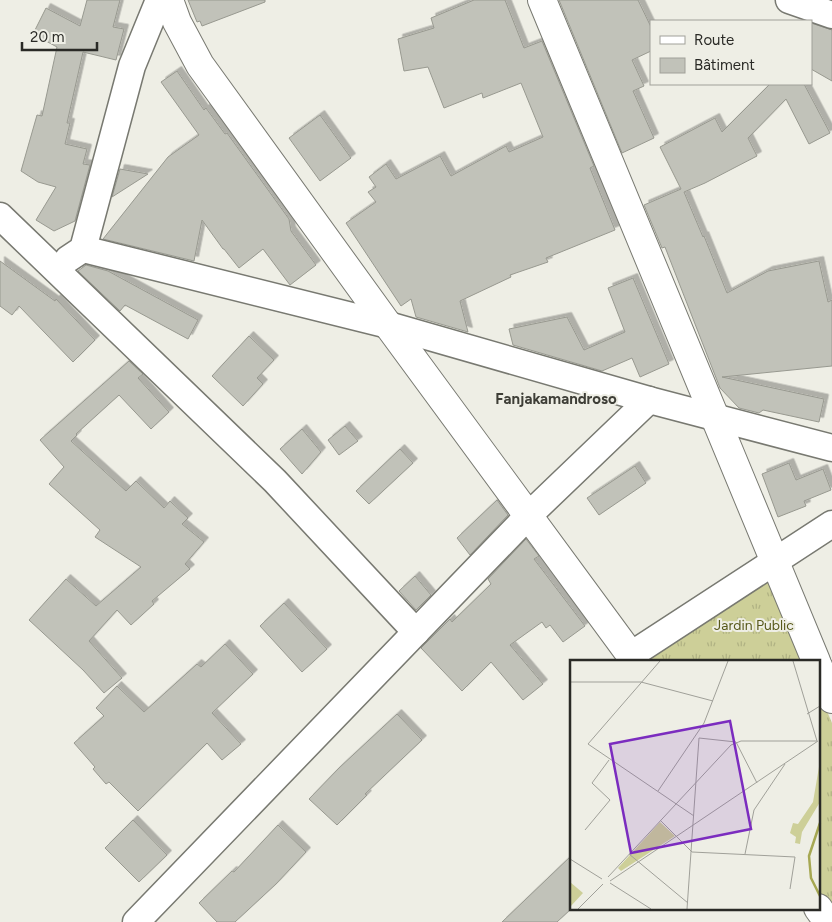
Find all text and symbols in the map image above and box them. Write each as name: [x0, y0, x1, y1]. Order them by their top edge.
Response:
scale bar: [22, 20, 98, 52]
legend: [650, 20, 812, 85]
text: 20 m: [30, 28, 64, 46]
text: Route: [694, 31, 734, 49]
text: Bâtiment: [694, 56, 755, 74]
district label: Fanjakamandroso: [495, 390, 617, 408]
park label: Jardin Public: [714, 617, 794, 634]
inset map: [570, 660, 820, 910]

